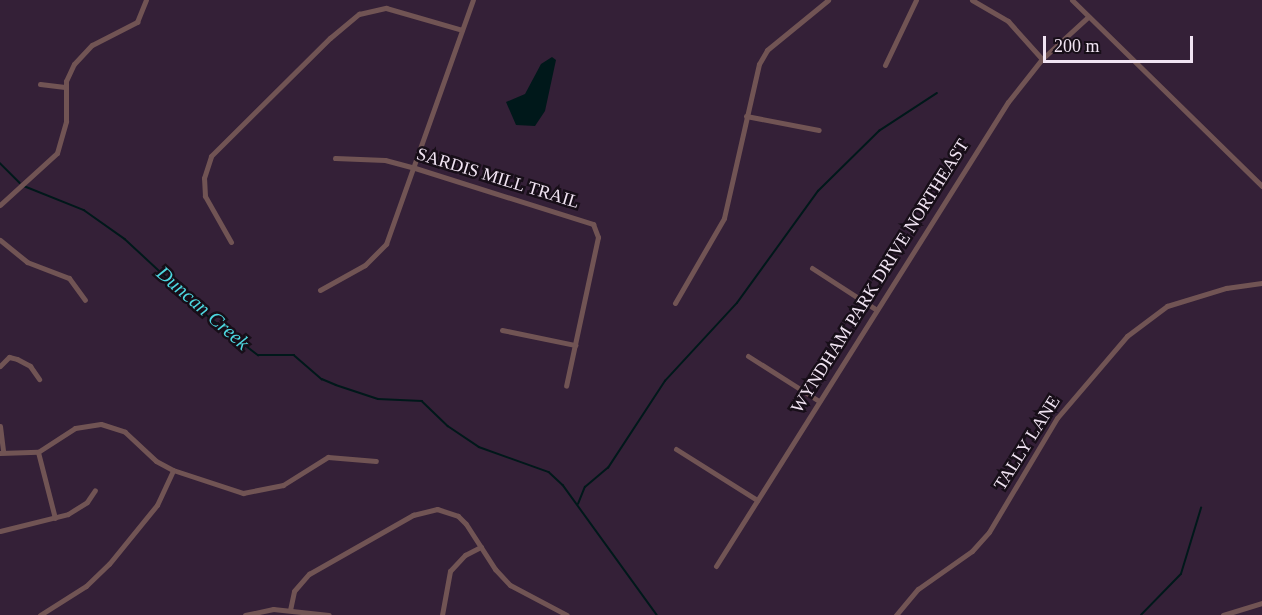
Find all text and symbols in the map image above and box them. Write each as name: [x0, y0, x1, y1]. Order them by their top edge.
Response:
scale bar: [1046, 24, 1196, 62]
text: 200 m: [1054, 36, 1100, 56]
street label: WYNDHAM PARK DRIVE NORTHEAST: [786, 135, 974, 417]
street label: SARDIS MILL TRAIL: [414, 143, 582, 213]
water label: Duncan Creek: [152, 261, 254, 355]
street label: TALLY LANE: [989, 391, 1065, 495]

